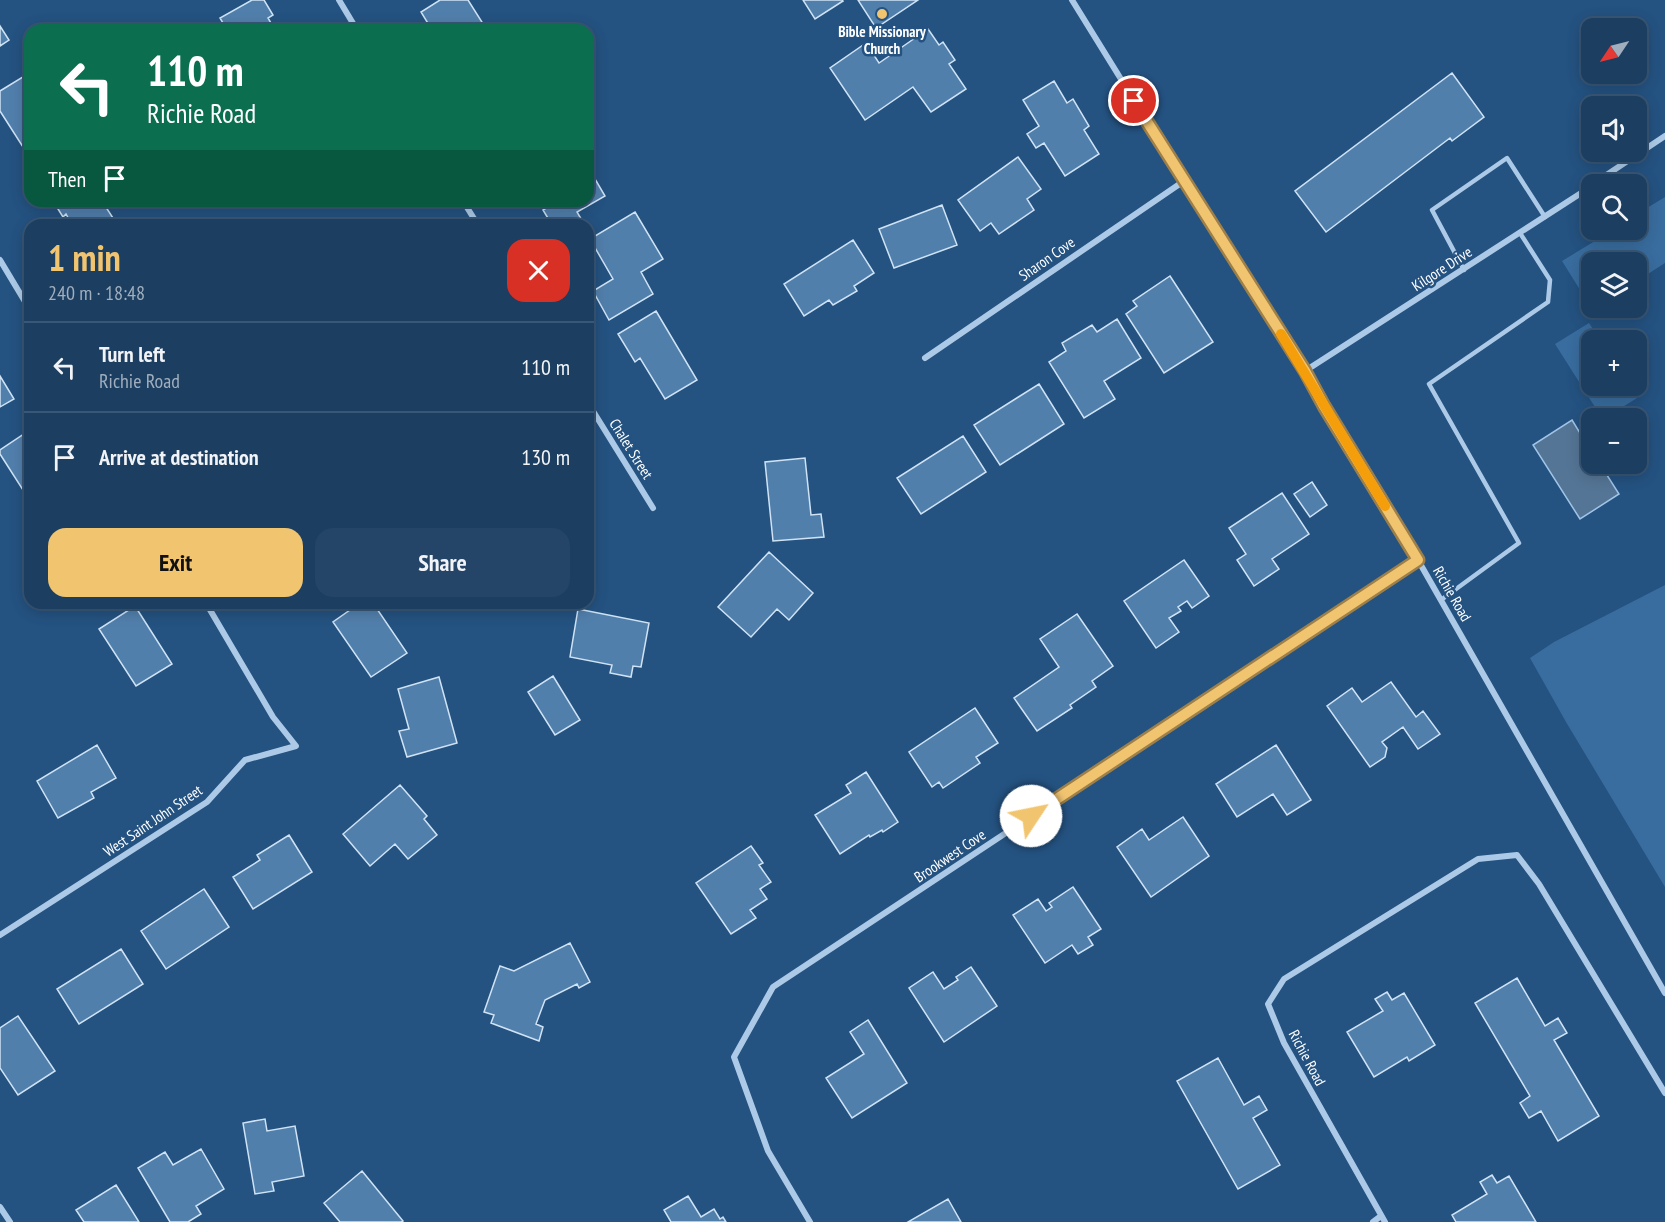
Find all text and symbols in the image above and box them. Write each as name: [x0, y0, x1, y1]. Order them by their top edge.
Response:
marker: Bible Missionary Church: [875, 7, 889, 21]
north arrow: [1581, 18, 1647, 84]
map controls: [1581, 18, 1647, 474]
place label: Bible Missionary Church: [838, 22, 927, 58]
text: 110 m: [147, 43, 244, 98]
icon: left: [48, 48, 126, 126]
pin: [1108, 75, 1159, 126]
icon: arrive: [1117, 84, 1150, 117]
text: Richie Road: [147, 96, 256, 130]
button: sound: [1581, 96, 1647, 162]
icon: arrive: [98, 162, 131, 195]
text: Then: [48, 165, 86, 193]
button: search: [1581, 174, 1647, 240]
street label: Sharon Cove: [1015, 232, 1078, 285]
text: 1 min: [48, 234, 121, 281]
button: close: [507, 239, 570, 302]
street label: Kilgore Drive: [1408, 242, 1475, 295]
button: layers: [1581, 252, 1647, 318]
text: 240 m · 18:48: [48, 280, 145, 306]
button: +: [1581, 330, 1647, 396]
text: Turn left: [99, 340, 165, 368]
icon: left: [48, 351, 81, 384]
text: 110 m: [521, 353, 570, 381]
text: Richie Road: [99, 368, 180, 394]
button: −: [1581, 408, 1647, 474]
street label: Chalet Street: [605, 415, 657, 482]
icon: arrive: [48, 441, 81, 474]
text: Arrive at destination: [99, 443, 259, 471]
text: 130 m: [521, 443, 570, 471]
button: Exit: [48, 528, 303, 597]
button: Share: [315, 528, 570, 597]
street label: Richie Road: [1429, 563, 1476, 625]
street label: West Saint John Street: [100, 781, 206, 861]
position arrow: [999, 784, 1063, 848]
street label: Brookwest Cove: [910, 825, 989, 886]
street label: Richie Road: [1285, 1027, 1330, 1089]

